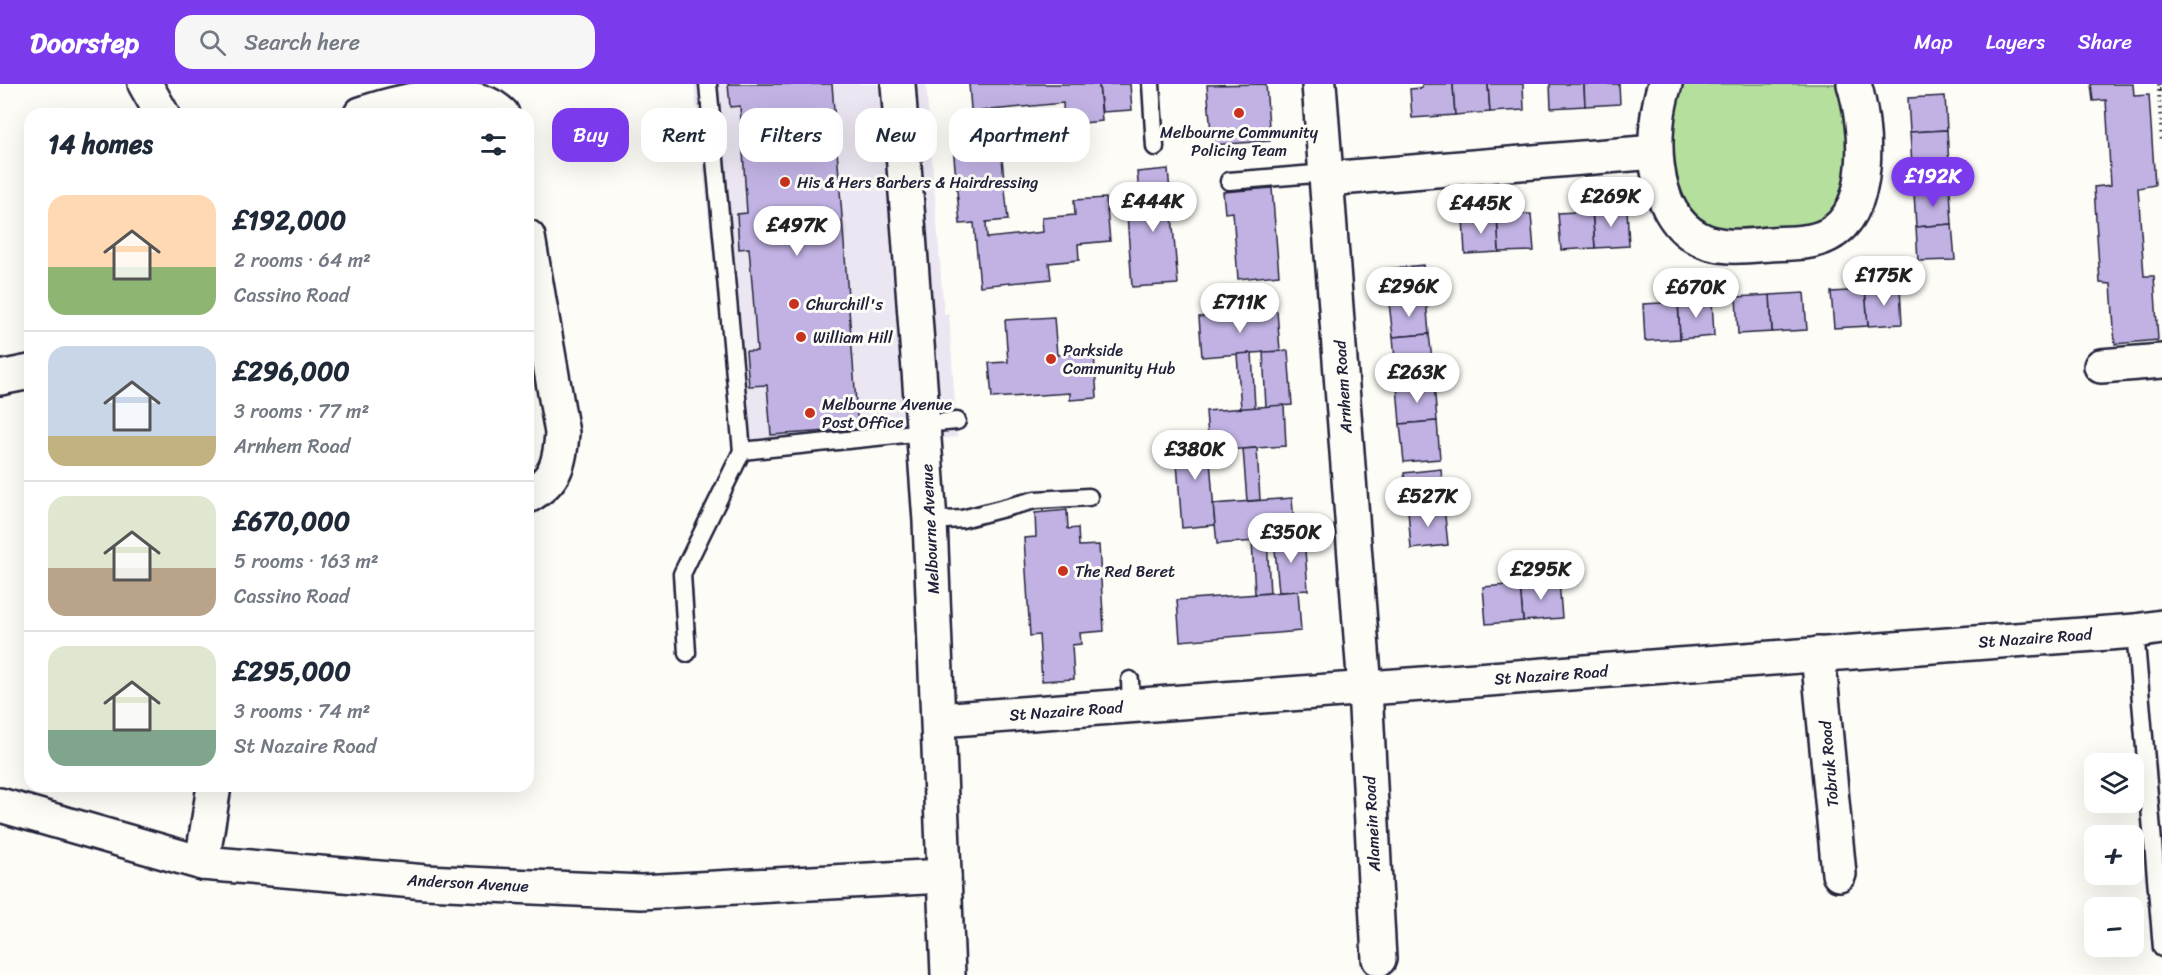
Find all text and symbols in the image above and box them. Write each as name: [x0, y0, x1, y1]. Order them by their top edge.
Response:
search box: [175, 15, 595, 69]
text: Doorstep: [30, 18, 139, 67]
text: Search here: [244, 23, 360, 62]
text: Map: [1914, 23, 1953, 61]
text: Layers: [1986, 23, 2045, 61]
text: Share: [2078, 23, 2132, 61]
icon: search: [196, 26, 229, 59]
marker: Melbourne Community Policing Team: [1232, 106, 1246, 120]
chip: Buy: [552, 108, 629, 162]
chip: Rent: [641, 108, 727, 162]
chip: Filters: [739, 108, 843, 162]
chip: New: [855, 108, 937, 162]
chip: Apartment: [949, 108, 1090, 162]
place label: Melbourne Community Policing Team: [1160, 118, 1319, 165]
text: 14 homes: [48, 121, 153, 167]
icon: filters: [477, 128, 510, 161]
pin: £192K: [1891, 157, 1975, 208]
text: £192K: [1905, 159, 1961, 194]
place label: His & Hers Barbers & Hairdressing: [797, 168, 1038, 197]
marker: His & Hers Barbers & Hairdressing: [778, 175, 792, 189]
pin: £269K: [1569, 177, 1653, 228]
text: £269K: [1582, 179, 1640, 214]
pin: £444K: [1111, 182, 1195, 233]
text: £444K: [1123, 184, 1183, 219]
pin: £445K: [1439, 184, 1523, 235]
text: £445K: [1451, 186, 1511, 221]
text: £192,000: [234, 197, 346, 243]
pin: £497K: [755, 206, 839, 257]
text: £497K: [768, 208, 826, 243]
icon: home: [96, 219, 168, 291]
text: 2 rooms · 64 m²: [234, 243, 371, 278]
pin: £175K: [1842, 256, 1926, 307]
text: £175K: [1857, 258, 1911, 293]
pin: £296K: [1367, 267, 1451, 318]
pin: £670K: [1654, 268, 1738, 319]
text: £296K: [1380, 269, 1438, 304]
text: £670K: [1667, 270, 1725, 305]
text: Cassino Road: [234, 278, 349, 313]
pin: £711K: [1198, 283, 1282, 334]
text: £711K: [1214, 285, 1266, 320]
place label: Churchill's: [806, 290, 883, 319]
marker: Churchill's: [787, 297, 801, 311]
place label: William Hill: [813, 323, 893, 352]
marker: William Hill: [794, 330, 808, 344]
place label: Parkside Community Hub: [1063, 336, 1176, 383]
street label: Arnhem Road: [1325, 338, 1361, 435]
text: £296,000: [234, 348, 350, 394]
marker: Parkside Community Hub: [1044, 352, 1058, 366]
pin: £263K: [1375, 353, 1459, 404]
text: £263K: [1389, 355, 1445, 390]
icon: home: [96, 370, 168, 442]
place label: Melbourne Avenue Post Office: [822, 390, 952, 437]
text: 3 rooms · 77 m²: [234, 394, 369, 429]
marker: Melbourne Avenue Post Office: [803, 406, 817, 420]
text: Arnhem Road: [234, 429, 350, 464]
pin: £380K: [1153, 430, 1237, 481]
text: £380K: [1166, 432, 1224, 467]
street label: Melbourne Avenue: [912, 463, 948, 595]
pin: £527K: [1386, 477, 1470, 528]
text: £527K: [1399, 479, 1457, 514]
text: £670,000: [234, 498, 350, 544]
pin: £350K: [1249, 513, 1333, 564]
text: £350K: [1262, 515, 1320, 550]
icon: home: [96, 520, 168, 592]
text: 5 rooms · 163 m²: [234, 544, 379, 579]
pin: £295K: [1499, 550, 1583, 601]
text: £295K: [1512, 552, 1570, 587]
place label: The Red Beret: [1075, 557, 1175, 586]
marker: The Red Beret: [1056, 564, 1070, 578]
text: Cassino Road: [234, 579, 349, 614]
street label: St Nazaire Road: [1977, 619, 2094, 656]
text: £295,000: [234, 648, 351, 694]
street label: St Nazaire Road: [1493, 656, 1610, 693]
icon: home: [96, 670, 168, 742]
street label: St Nazaire Road: [1008, 692, 1125, 729]
text: 3 rooms · 74 m²: [234, 694, 370, 729]
street label: Tobruk Road: [1811, 718, 1847, 808]
text: St Nazaire Road: [234, 729, 376, 764]
map controls: [2084, 753, 2144, 957]
button: layers: [2084, 753, 2144, 813]
street label: Alamein Road: [1355, 774, 1389, 873]
button: +: [2084, 825, 2144, 885]
street label: Anderson Avenue: [405, 865, 530, 901]
button: −: [2084, 897, 2144, 957]

